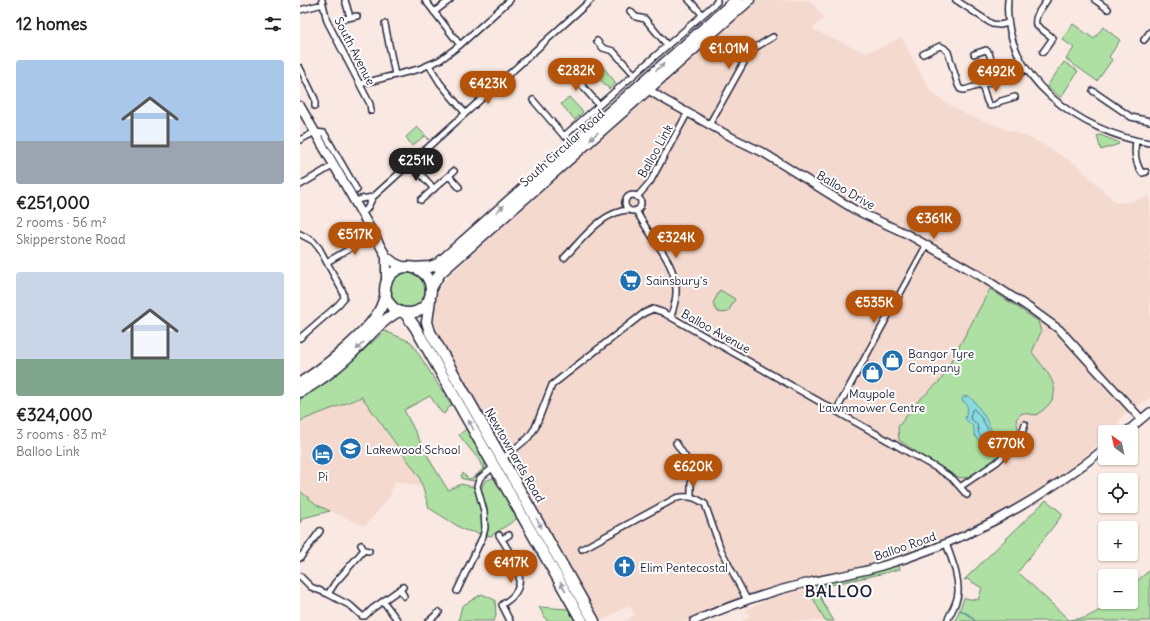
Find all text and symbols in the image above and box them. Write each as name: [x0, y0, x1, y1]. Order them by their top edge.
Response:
text: 12 homes: [16, 13, 87, 35]
icon: filters: [262, 13, 284, 35]
street label: South Avenue: [331, 14, 379, 88]
pin: €1.01M: [696, 36, 762, 70]
text: €1.01M: [709, 40, 749, 57]
pin: €282K: [548, 58, 604, 92]
pin: €492K: [968, 59, 1024, 93]
text: €282K: [557, 62, 595, 79]
one-way arrow: [655, 62, 665, 71]
text: €492K: [977, 63, 1015, 80]
pin: €423K: [460, 71, 516, 105]
text: €423K: [469, 75, 507, 92]
icon: home: [114, 86, 186, 158]
street label: South Circular Road: [517, 106, 607, 190]
street label: Balloo Link: [634, 122, 676, 180]
one-way arrow: [589, 132, 599, 141]
pin: €251K: [388, 148, 444, 182]
text: €251K: [398, 152, 434, 169]
street label: Balloo Drive: [814, 167, 878, 213]
text: €251,000: [16, 192, 90, 214]
one-way arrow: [495, 205, 506, 214]
pin: €361K: [906, 206, 962, 240]
text: €361K: [916, 210, 952, 227]
text: 2 rooms · 56 m²: [16, 214, 107, 231]
pin: €517K: [327, 222, 383, 256]
pin: €324K: [648, 225, 704, 259]
text: €517K: [337, 226, 373, 243]
text: €324K: [657, 229, 695, 246]
text: Skipperstone Road: [16, 231, 126, 248]
supermarket icon: Sainsbury's: [617, 267, 643, 293]
place label: Sainsbury's: [646, 273, 708, 288]
pin: €535K: [846, 290, 902, 324]
text: €535K: [855, 294, 893, 311]
icon: home: [114, 298, 186, 370]
street label: Balloo Avenue: [679, 306, 753, 356]
one-way arrow: [355, 341, 365, 351]
place label: Bangor Tyre Company: [908, 346, 974, 375]
shop icon: Bangor Tyre Company: [880, 347, 906, 373]
shop icon: Maypole Lawnmower Centre: [859, 359, 885, 385]
place label: Maypole Lawnmower Centre: [819, 386, 925, 415]
text: €324,000: [16, 404, 93, 426]
street label: Newtownards Road: [482, 405, 548, 505]
one-way arrow: [468, 420, 474, 431]
north arrow: [1098, 425, 1138, 465]
map controls: [1098, 425, 1138, 609]
text: 3 rooms · 83 m²: [16, 426, 107, 443]
pin: €770K: [978, 431, 1034, 465]
text: €770K: [987, 435, 1025, 452]
school or university icon: Lakewood School: [337, 436, 363, 462]
hotel icon: Pi: [310, 442, 336, 468]
place label: Lakewood School: [366, 442, 461, 457]
text: Balloo Link: [16, 443, 80, 460]
pin: €620K: [665, 454, 721, 488]
text: €620K: [673, 458, 713, 475]
place label: Pi: [318, 469, 328, 484]
button: locate: [1098, 473, 1138, 513]
one-way arrow: [536, 518, 542, 529]
button: +: [1098, 521, 1138, 561]
street label: Balloo Road: [872, 528, 938, 564]
pin: €417K: [483, 550, 539, 584]
text: €417K: [493, 554, 529, 571]
church icon: Elim Pentecostal: [612, 554, 638, 580]
place label: Elim Pentecostal: [640, 560, 728, 575]
button: −: [1098, 569, 1138, 609]
one-way arrow: [560, 581, 567, 593]
district label: BALLOO: [805, 581, 873, 601]

